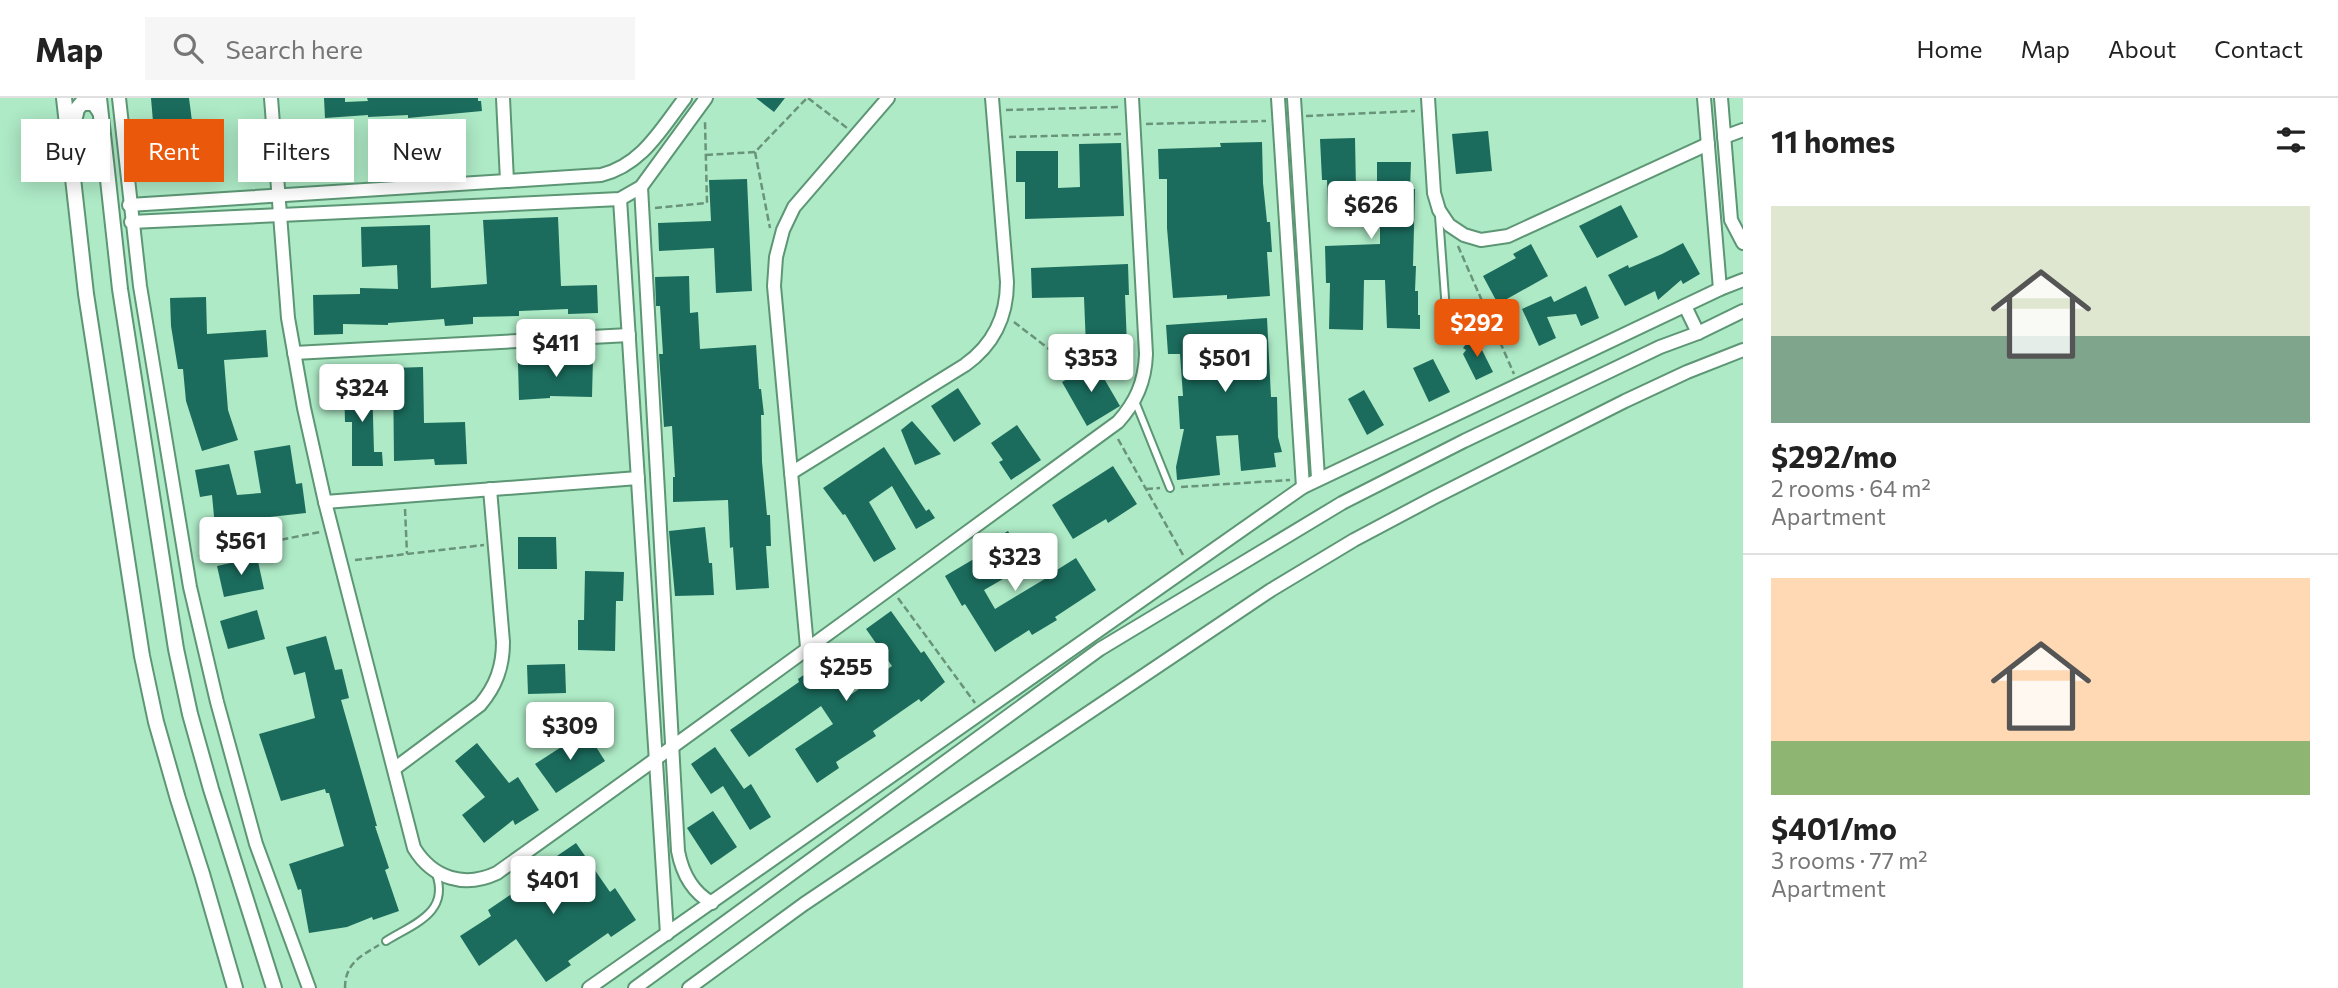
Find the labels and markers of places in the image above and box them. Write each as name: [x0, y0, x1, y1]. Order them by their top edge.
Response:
pin: $626: [1330, 181, 1412, 241]
pin: $292: [1436, 300, 1518, 359]
pin: $411: [515, 320, 597, 379]
pin: $353: [1050, 334, 1132, 394]
pin: $501: [1184, 334, 1266, 394]
pin: $324: [321, 364, 403, 424]
pin: $561: [200, 518, 282, 577]
pin: $323: [974, 533, 1056, 593]
pin: $255: [805, 644, 887, 703]
pin: $309: [529, 702, 611, 762]
pin: $401: [512, 856, 594, 916]

